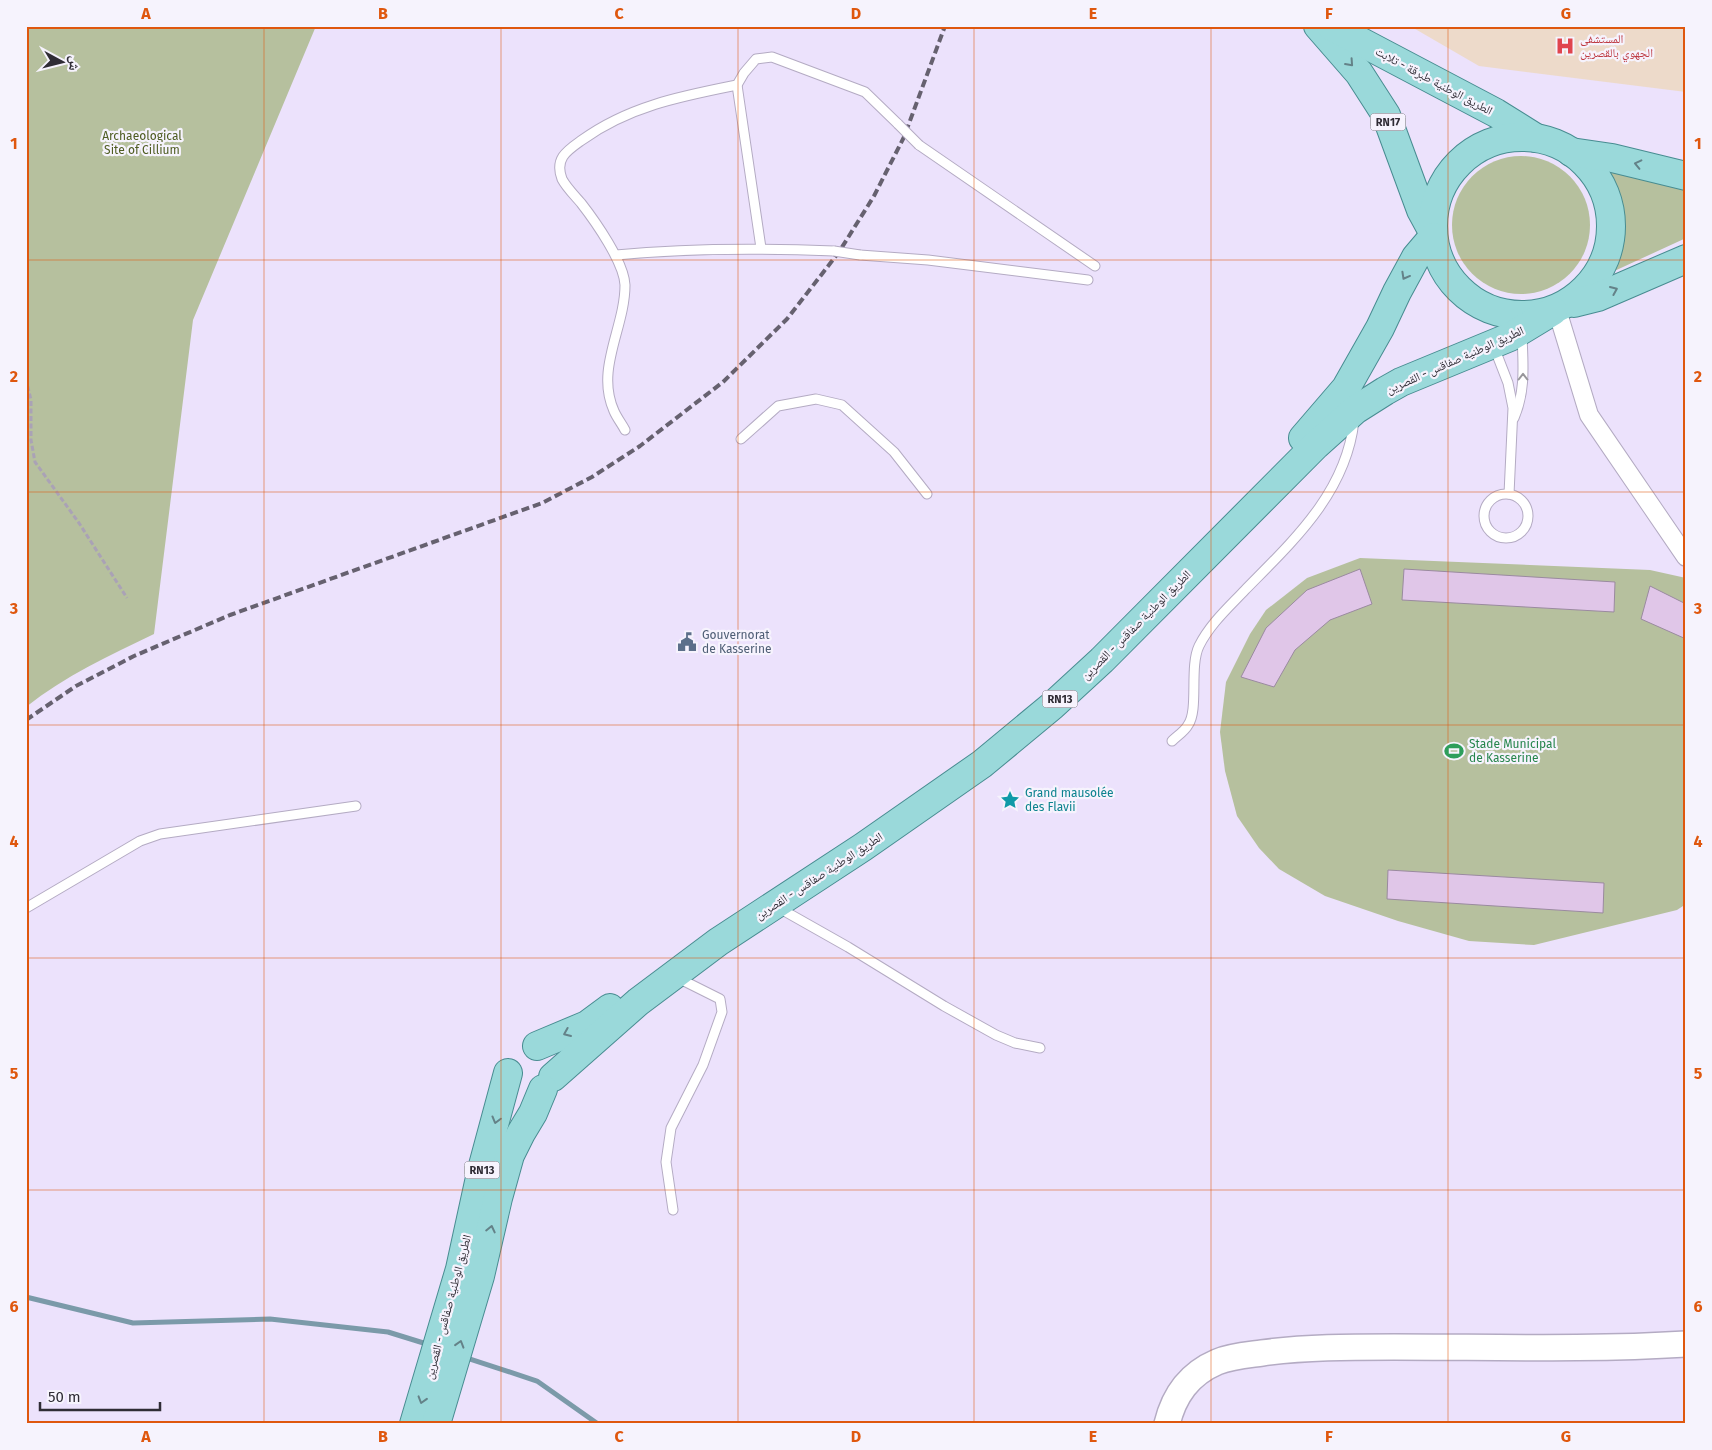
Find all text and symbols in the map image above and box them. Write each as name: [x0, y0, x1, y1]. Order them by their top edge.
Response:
text: A: [140, 4, 151, 23]
text: B: [378, 4, 388, 23]
text: C: [614, 4, 624, 23]
text: D: [851, 4, 861, 23]
text: E: [1089, 4, 1097, 23]
text: F: [1325, 4, 1333, 23]
text: G: [1561, 4, 1571, 23]
place label: المستشفى الجهوي بالقصرين: [1580, 32, 1653, 63]
hospital icon: المستشفى الجهوي بالقصرين: [1554, 35, 1576, 57]
north arrow: [38, 38, 88, 88]
street label: الطريق الوطنية طبرقة - تلابت: [1373, 44, 1495, 118]
text: ش: [65, 55, 84, 72]
one-way arrow: [1344, 57, 1353, 66]
road number: RN17: [1370, 114, 1406, 130]
park label: Archaeological Site of Cillium: [102, 129, 182, 157]
text: 1: [10, 134, 18, 153]
text: 1: [1694, 134, 1702, 153]
one-way arrow: [1634, 159, 1643, 170]
one-way arrow: [1402, 271, 1412, 280]
one-way arrow: [1609, 285, 1618, 296]
street label: الطريق الوطنية صفاقس - القصرين: [1384, 323, 1526, 397]
text: 2: [10, 367, 18, 386]
text: 2: [1694, 367, 1702, 386]
one-way arrow: [1518, 372, 1528, 380]
street label: الطريق الوطنية صفاقس - القصرين: [1078, 567, 1194, 683]
text: 3: [9, 599, 18, 618]
text: 3: [1693, 599, 1702, 618]
place label: Gouvernorat de Kasserine: [702, 628, 772, 656]
public building icon: Gouvernorat de Kasserine: [676, 631, 698, 653]
road number: RN13: [1042, 691, 1078, 708]
place label: Stade Municipal de Kasserine: [1469, 737, 1556, 765]
sports icon: Stade Municipal de Kasserine: [1443, 740, 1465, 762]
place label: Grand mausolée des Flavii: [1025, 786, 1114, 814]
place icon: Grand mausolée des Flavii: [999, 789, 1021, 811]
street label: الطريق الوطنية صفاقس - القصرين: [753, 829, 886, 923]
text: 4: [9, 832, 19, 851]
text: 4: [1693, 832, 1703, 851]
one-way arrow: [563, 1026, 572, 1037]
text: 5: [10, 1064, 19, 1083]
text: 5: [1694, 1064, 1703, 1083]
one-way arrow: [491, 1115, 502, 1124]
road number: RN13: [464, 1162, 500, 1178]
one-way arrow: [485, 1224, 496, 1233]
street label: الطريق الوطنية صفاقس - القصرين: [422, 1233, 474, 1381]
text: 6: [9, 1297, 19, 1316]
text: 6: [1693, 1297, 1703, 1316]
one-way arrow: [454, 1340, 464, 1348]
scale bar: [40, 1380, 160, 1412]
text: 50 m: [48, 1388, 81, 1406]
one-way arrow: [417, 1395, 427, 1403]
text: A: [140, 1427, 151, 1446]
text: B: [378, 1427, 388, 1446]
text: C: [614, 1427, 624, 1446]
text: D: [851, 1427, 861, 1446]
text: E: [1089, 1427, 1097, 1446]
text: F: [1325, 1427, 1333, 1446]
text: G: [1561, 1427, 1571, 1446]

